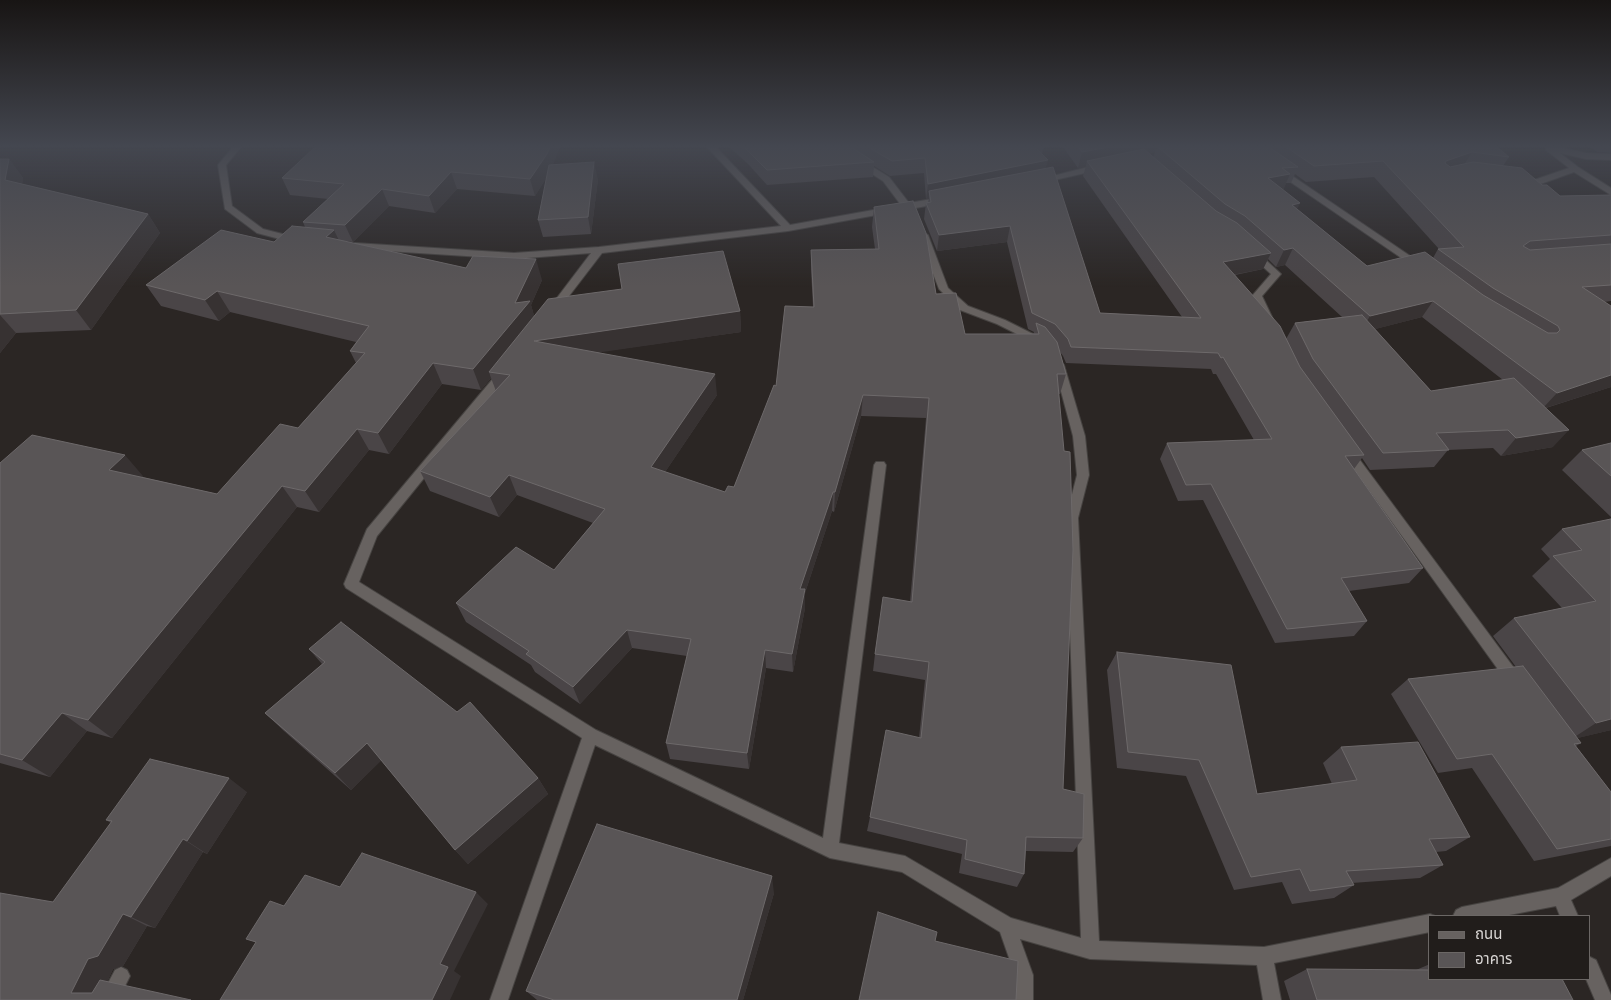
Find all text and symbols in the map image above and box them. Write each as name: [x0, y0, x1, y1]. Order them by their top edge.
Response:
legend: [1428, 915, 1591, 980]
text: ถนน: [1475, 923, 1502, 943]
text: อาคาร: [1475, 948, 1512, 968]

